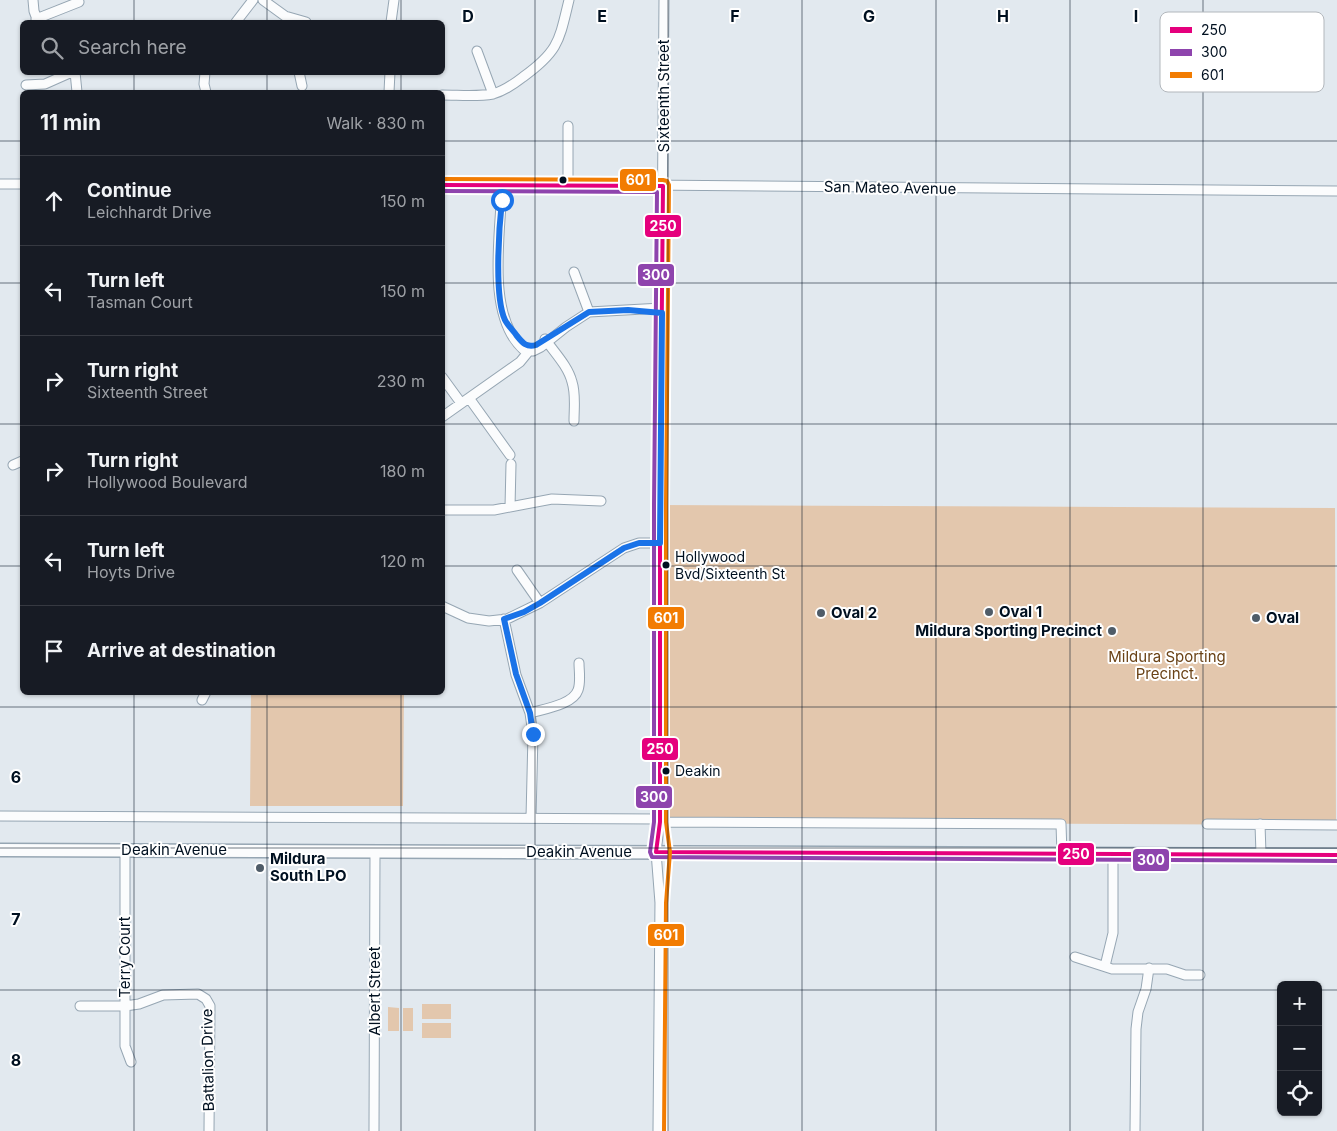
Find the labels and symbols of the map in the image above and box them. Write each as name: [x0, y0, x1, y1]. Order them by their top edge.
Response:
text: D: [462, 6, 474, 26]
text: E: [597, 6, 607, 26]
text: F: [730, 6, 740, 26]
text: G: [863, 6, 875, 26]
text: H: [997, 6, 1009, 26]
text: I: [1134, 6, 1138, 26]
legend: [1160, 12, 1324, 92]
text: 250: [1201, 21, 1227, 38]
street label: Sixteenth Street: [654, 39, 673, 153]
text: 300: [1201, 43, 1227, 60]
text: 601: [1201, 66, 1224, 83]
line badge: 601: [619, 168, 657, 192]
text: 601: [626, 171, 650, 188]
unlabelled marker: [558, 175, 568, 185]
street label: San Mateo Avenue: [824, 177, 956, 198]
route start: [491, 189, 514, 212]
line badge: 250: [644, 214, 682, 238]
text: 250: [649, 217, 677, 234]
line badge: 300: [637, 263, 675, 287]
text: 300: [642, 266, 670, 283]
place label: Hollywood Bvd/Sixteenth St: [675, 548, 785, 582]
marker: Hollywood Bvd/Sixteenth St: [661, 560, 671, 570]
place label: Oval 1: [999, 602, 1042, 621]
place label: Oval 2: [831, 603, 877, 622]
line badge: 601: [647, 606, 685, 630]
marker: Oval 1: [983, 606, 995, 618]
marker: Oval 2: [815, 607, 827, 619]
place label: Oval: [1266, 608, 1299, 627]
text: 601: [654, 609, 678, 626]
marker: Oval: [1250, 612, 1262, 624]
place label: Mildura Sporting Precinct: [915, 621, 1103, 640]
marker: Mildura Sporting Precinct: [1106, 625, 1118, 637]
park label: Mildura Sporting Precinct.: [1108, 647, 1226, 683]
route end: [522, 723, 545, 746]
line badge: 250: [641, 737, 679, 761]
text: 250: [646, 740, 674, 757]
place label: Deakin: [675, 762, 721, 779]
marker: Deakin: [661, 766, 671, 776]
text: 6: [11, 767, 21, 787]
line badge: 300: [635, 785, 673, 809]
text: 300: [640, 788, 668, 805]
street label: Deakin Avenue: [121, 840, 227, 859]
street label: Deakin Avenue: [526, 842, 632, 861]
line badge: 250: [1057, 842, 1095, 866]
text: 250: [1062, 845, 1090, 862]
line badge: 300: [1132, 848, 1170, 872]
place label: Mildura South LPO: [270, 849, 347, 885]
text: 300: [1137, 851, 1165, 868]
marker: Mildura South LPO: [254, 862, 266, 874]
text: 7: [11, 909, 21, 929]
street label: Terry Court: [115, 916, 134, 998]
line badge: 601: [647, 923, 685, 947]
text: 601: [654, 926, 678, 943]
street label: Albert Street: [365, 946, 384, 1036]
street label: Battalion Drive: [197, 1008, 218, 1112]
text: 8: [11, 1050, 21, 1070]

